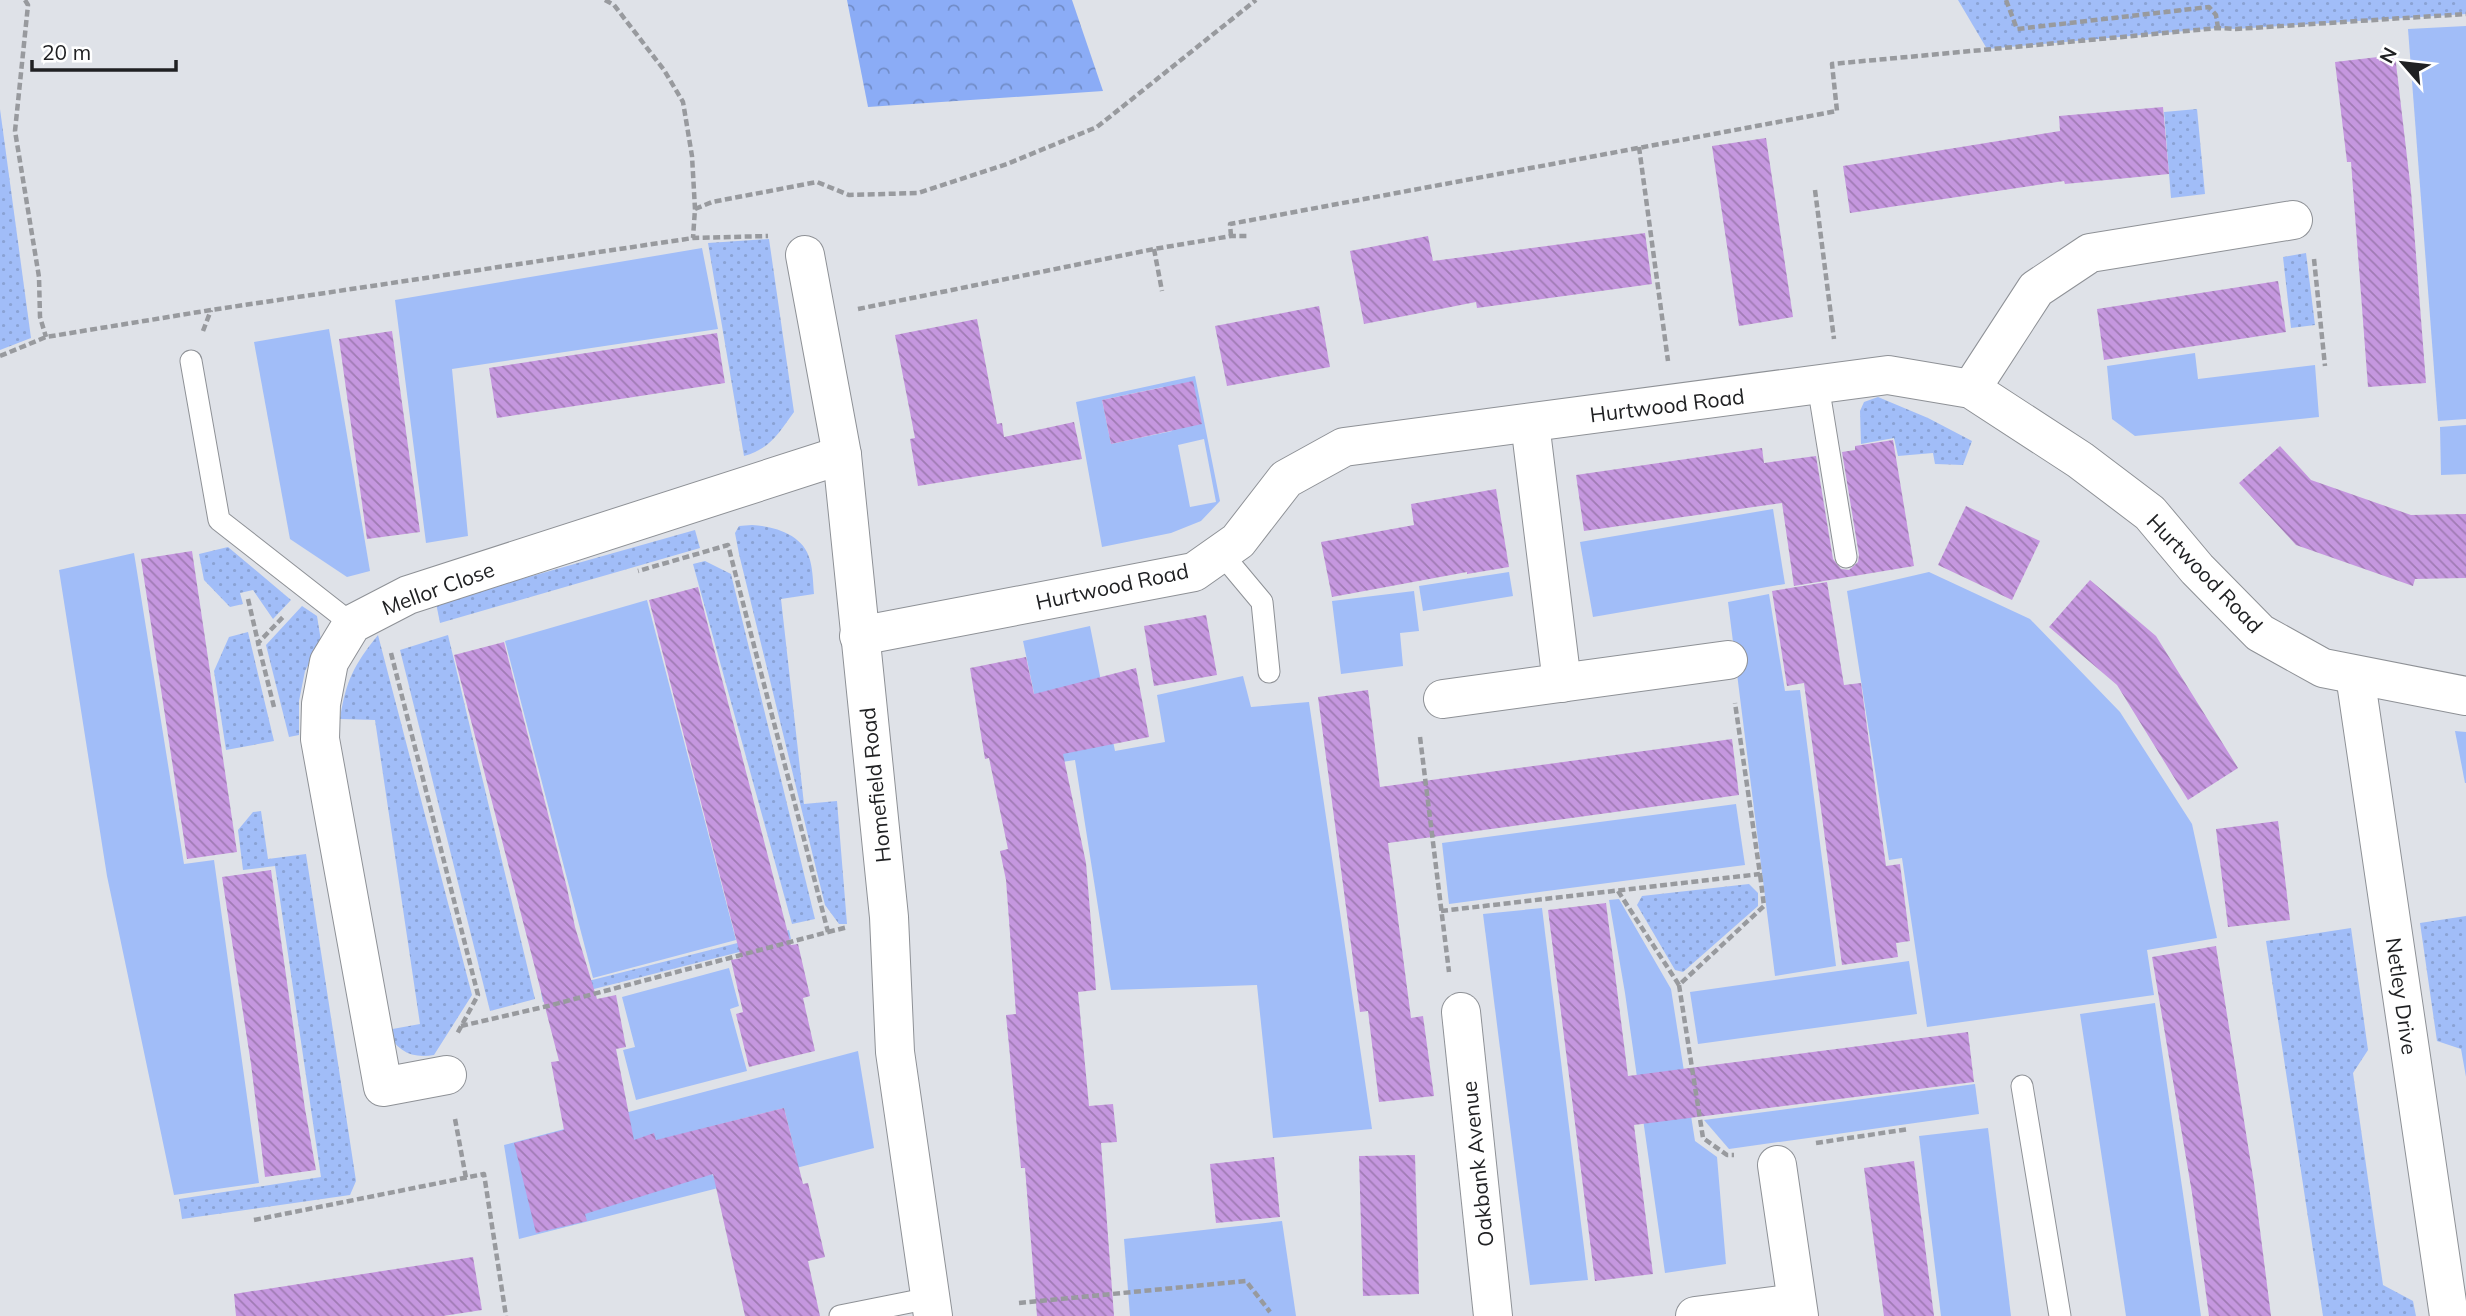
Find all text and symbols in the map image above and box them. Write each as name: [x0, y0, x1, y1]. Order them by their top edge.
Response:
scale bar: [32, 28, 175, 72]
north arrow: [2368, 28, 2438, 98]
text: 20 m: [42, 39, 91, 65]
text: N: [2374, 43, 2402, 67]
street label: Hurtwood Road: [1588, 383, 1746, 427]
street label: Hurtwood Road: [2142, 508, 2268, 638]
street label: Mellor Close: [378, 556, 498, 620]
street label: Hurtwood Road: [1033, 557, 1191, 615]
street label: Homefield Road: [854, 706, 896, 864]
street label: Netley Drive: [2381, 936, 2423, 1056]
street label: Oakbank Avenue: [1455, 1080, 1499, 1248]

